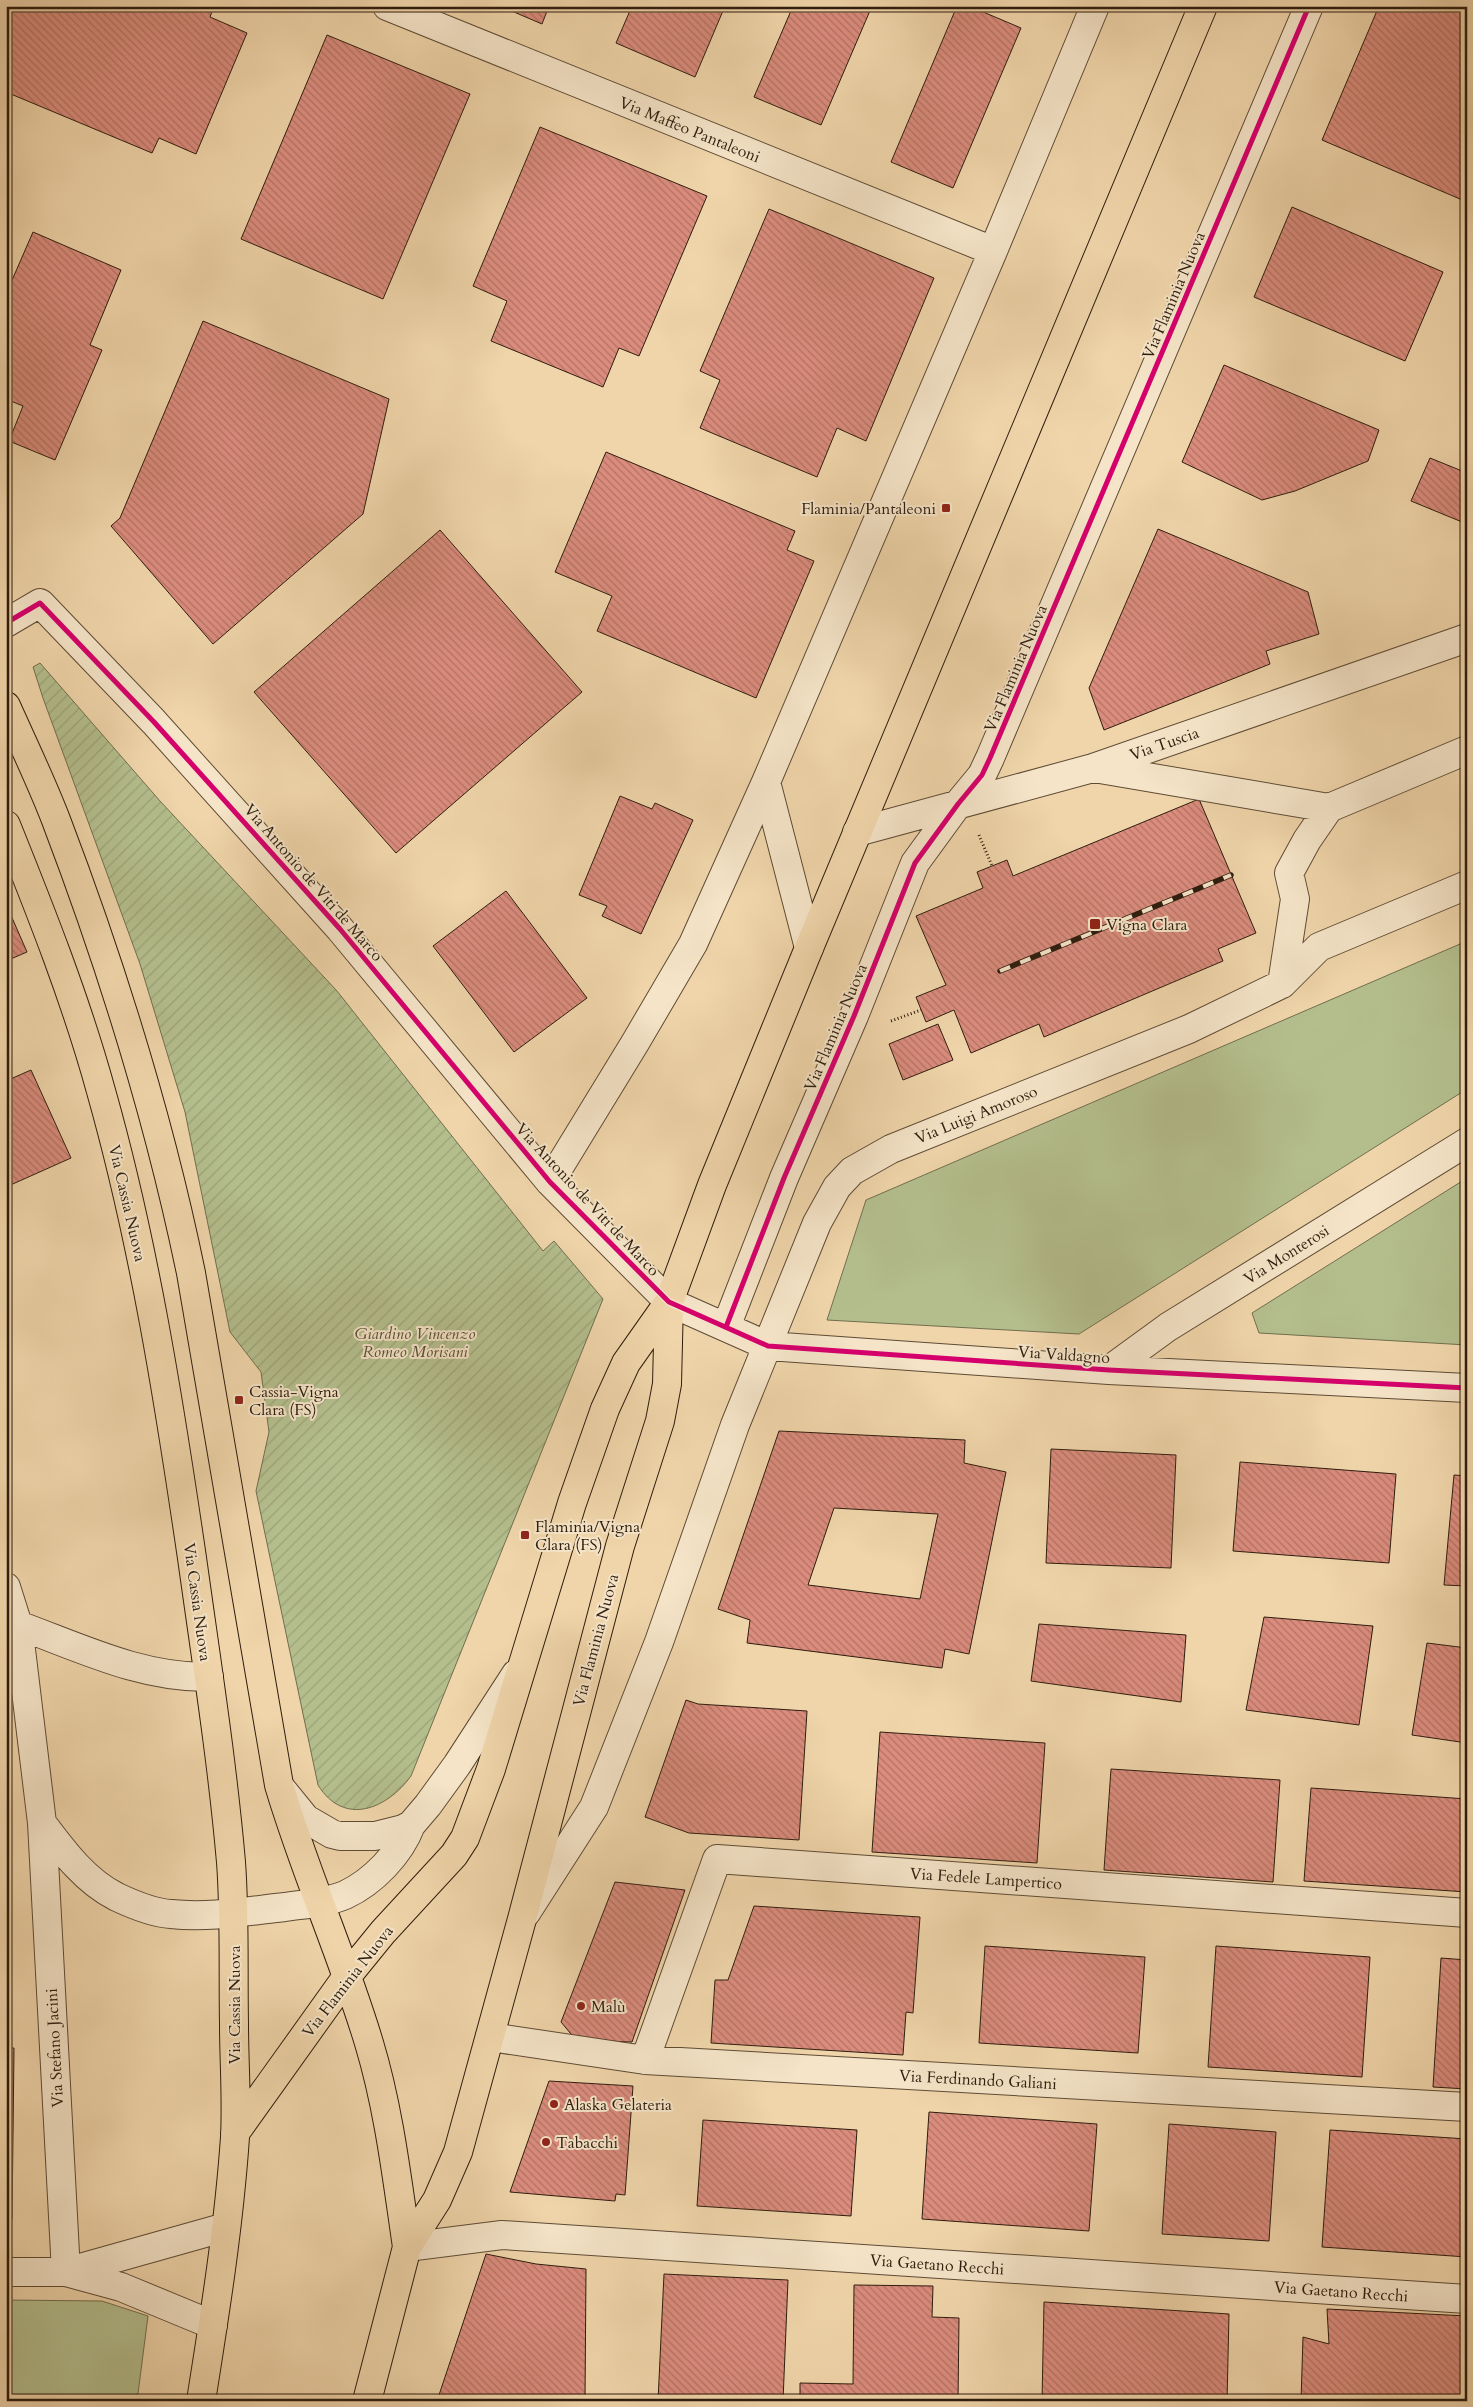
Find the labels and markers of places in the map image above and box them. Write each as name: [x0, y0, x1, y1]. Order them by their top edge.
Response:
place label: Flaminia/Pantaleoni: [801, 498, 937, 520]
marker: Flaminia/Pantaleoni: [940, 502, 952, 514]
place label: Vigna Clara: [1106, 914, 1188, 936]
marker: Vigna Clara: [1088, 917, 1102, 931]
place label: Cassia-Vigna Clara (FS): [249, 1381, 339, 1421]
marker: Cassia-Vigna Clara (FS): [233, 1394, 245, 1406]
place label: Flaminia/Vigna Clara (FS): [535, 1516, 640, 1556]
marker: Flaminia/Vigna Clara (FS): [519, 1529, 531, 1541]
place label: Malù: [591, 1996, 626, 2018]
marker: Malù: [575, 2000, 587, 2012]
place label: Alaska Gelateria: [564, 2094, 672, 2116]
marker: Alaska Gelateria: [548, 2098, 560, 2110]
place label: Tabacchi: [556, 2132, 619, 2154]
marker: Tabacchi: [540, 2136, 552, 2148]

